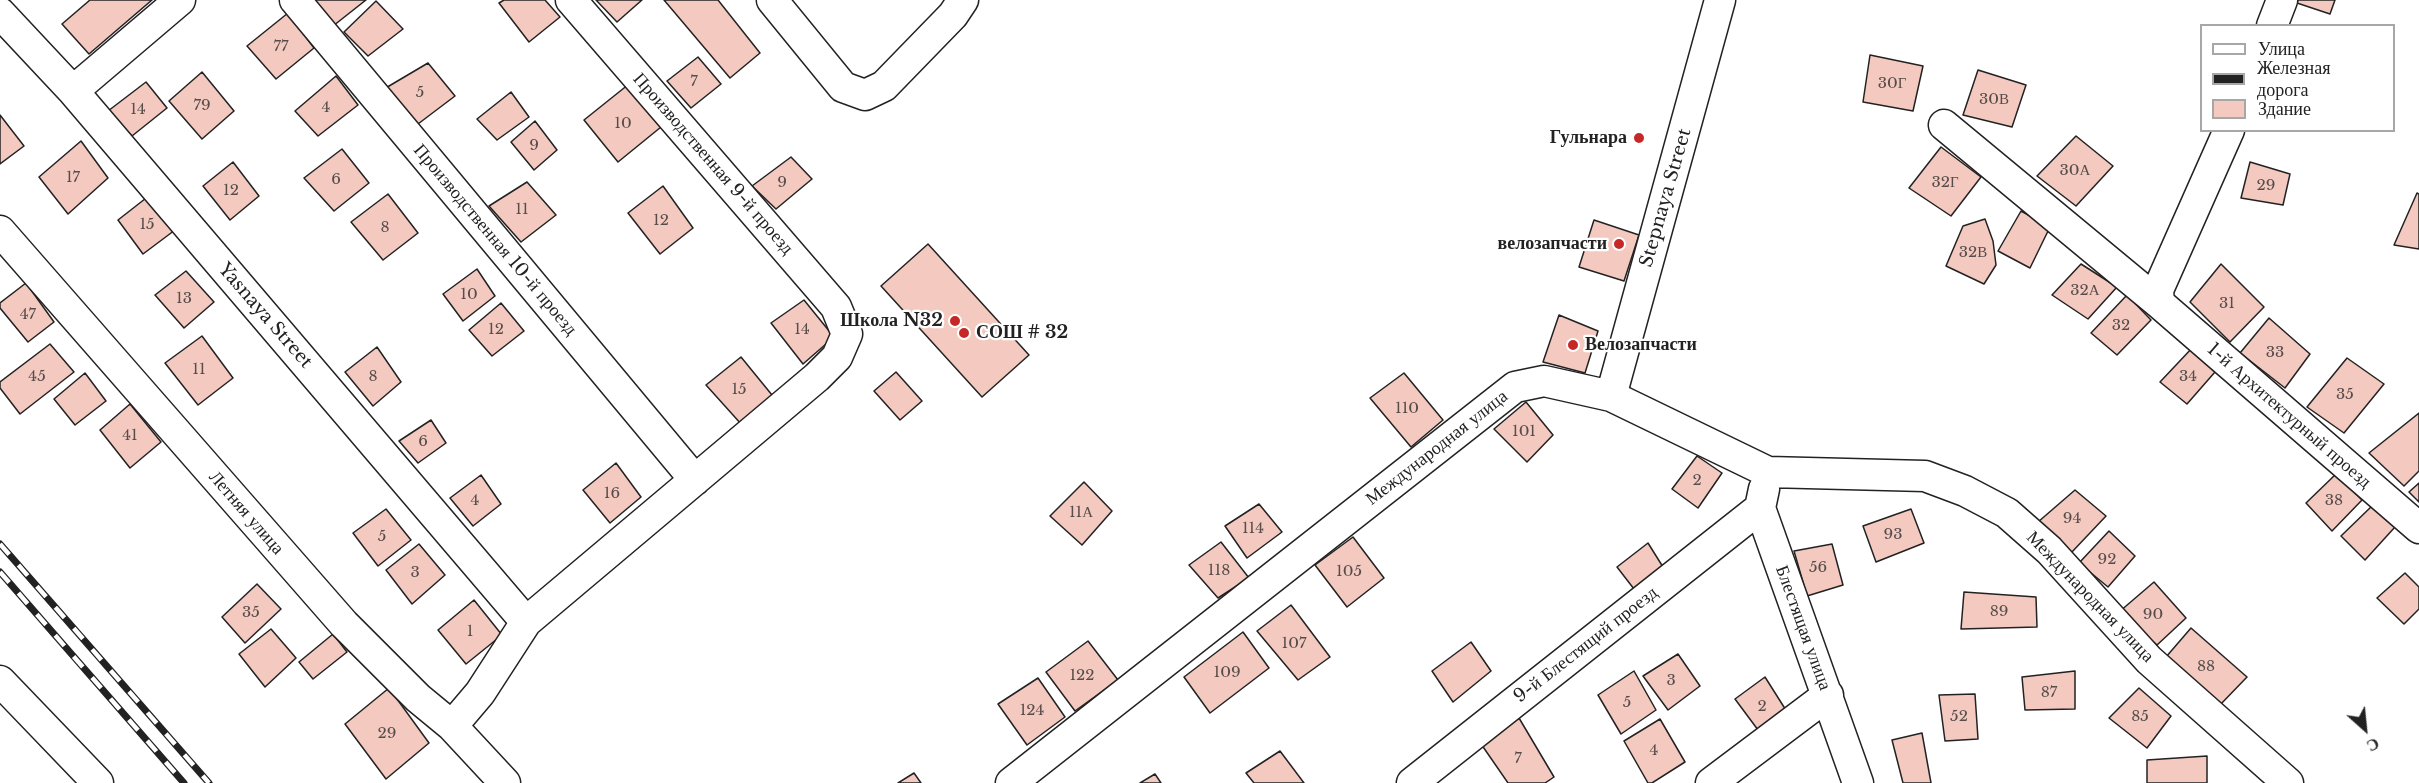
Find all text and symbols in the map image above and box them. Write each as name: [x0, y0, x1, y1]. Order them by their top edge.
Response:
legend: [2200, 24, 2395, 132]
house number: 77: [273, 38, 289, 56]
text: Улица: [2258, 38, 2305, 60]
text: Железная дорога: [2257, 57, 2330, 101]
street label: Производственная 9-й проезд: [628, 69, 798, 259]
house number: 7: [690, 73, 698, 91]
house number: 30Г: [1878, 75, 1906, 93]
house number: 5: [416, 84, 424, 102]
house number: 30В: [1979, 91, 2009, 109]
house number: 79: [193, 97, 211, 115]
text: Здание: [2258, 98, 2311, 120]
house number: 4: [322, 99, 330, 117]
house number: 14: [130, 101, 146, 119]
house number: 10: [614, 115, 632, 133]
street label: Stepnaya Street: [1636, 126, 1696, 270]
place label: Гульнара: [1550, 127, 1627, 149]
marker: Гульнара: [1632, 131, 1646, 145]
house number: 9: [529, 137, 539, 155]
street label: Производственная 10-й проезд: [409, 140, 581, 340]
house number: 30А: [2060, 162, 2090, 180]
house number: 17: [66, 169, 80, 187]
house number: 6: [331, 171, 341, 189]
house number: 9: [777, 174, 787, 192]
house number: 32Г: [1931, 174, 1959, 192]
house number: 29: [2257, 177, 2275, 195]
house number: 12: [223, 182, 239, 200]
house number: 11: [515, 201, 529, 219]
house number: 12: [653, 212, 669, 230]
house number: 15: [139, 216, 155, 234]
house number: 8: [380, 219, 390, 237]
place label: велозапчасти: [1497, 233, 1607, 255]
marker: велозапчасти: [1612, 237, 1626, 251]
house number: 32В: [1959, 244, 1987, 262]
street label: Yasnaya Street: [213, 259, 317, 373]
house number: 32А: [2070, 282, 2100, 300]
house number: 10: [460, 286, 478, 304]
house number: 13: [176, 290, 192, 308]
house number: 31: [2219, 295, 2235, 313]
house number: 47: [20, 306, 36, 324]
place label: Школа N32: [840, 310, 943, 332]
marker: Школа N32: [948, 314, 962, 328]
house number: 32: [2112, 317, 2130, 335]
house number: 12: [488, 321, 504, 339]
house number: 14: [794, 321, 810, 339]
place label: СОШ # 32: [976, 322, 1068, 344]
marker: СОШ # 32: [957, 326, 971, 340]
place label: Велозапчасти: [1585, 334, 1697, 356]
marker: Велозапчасти: [1566, 338, 1580, 352]
street label: 1-й Архитектурный проезд: [2203, 339, 2375, 493]
house number: 33: [2266, 344, 2284, 362]
house number: 11: [192, 361, 206, 379]
house number: 45: [28, 368, 46, 386]
house number: 8: [368, 368, 378, 386]
house number: 34: [2179, 368, 2197, 386]
house number: 15: [731, 381, 747, 399]
street label: Международная улица: [1362, 386, 1512, 510]
house number: 35: [2336, 386, 2354, 404]
house number: 110: [1395, 400, 1419, 418]
house number: 101: [1512, 423, 1536, 441]
house number: 41: [122, 427, 138, 445]
house number: 6: [418, 433, 428, 451]
street label: Летняя улица: [204, 467, 288, 559]
house number: 2: [1692, 472, 1702, 490]
house number: 16: [604, 485, 620, 503]
house number: 4: [471, 492, 479, 510]
house number: 38: [2325, 492, 2343, 510]
house number: 11А: [1069, 504, 1093, 522]
house number: 94: [2063, 510, 2081, 528]
house number: 114: [1242, 520, 1264, 538]
house number: 93: [1884, 526, 1902, 544]
street label: Международная улица: [2022, 527, 2158, 667]
house number: 5: [378, 528, 386, 546]
house number: 92: [2098, 551, 2116, 569]
house number: 56: [1809, 559, 1827, 577]
house number: 118: [1208, 562, 1230, 580]
house number: 105: [1336, 563, 1362, 581]
street label: Блестящая улица: [1770, 563, 1836, 693]
house number: 3: [410, 564, 420, 582]
street label: 9-й Блестящий проезд: [1510, 582, 1662, 708]
house number: 89: [1990, 603, 2008, 621]
house number: 35: [242, 604, 260, 622]
house number: 90: [2143, 606, 2163, 624]
house number: 1: [467, 623, 473, 641]
house number: 107: [1282, 635, 1306, 653]
house number: 88: [2197, 658, 2215, 676]
house number: 109: [1213, 664, 1241, 682]
house number: 122: [1069, 667, 1095, 685]
house number: 3: [1666, 672, 1676, 690]
house number: 87: [2041, 684, 2057, 702]
house number: 5: [1623, 694, 1631, 712]
house number: 2: [1757, 698, 1767, 716]
north arrow: [2335, 699, 2395, 759]
house number: 124: [1020, 702, 1044, 720]
house number: 52: [1950, 708, 1968, 726]
house number: 85: [2131, 708, 2149, 726]
house number: 29: [378, 725, 396, 743]
text: С: [2363, 734, 2383, 757]
house number: 4: [1650, 742, 1658, 760]
house number: 7: [1514, 750, 1522, 768]

